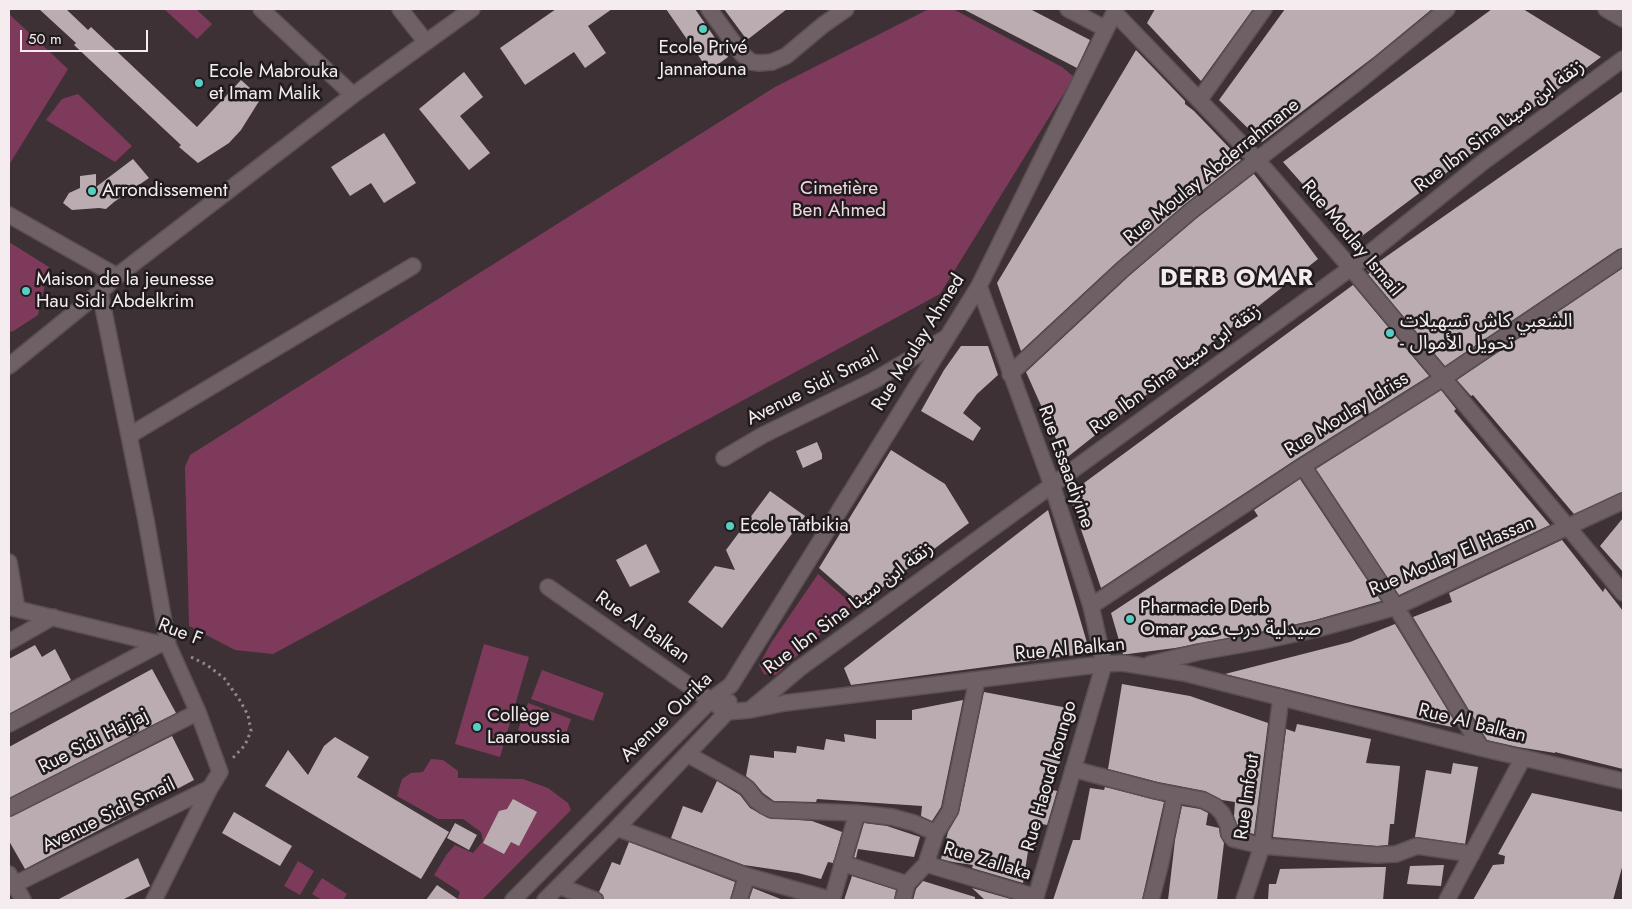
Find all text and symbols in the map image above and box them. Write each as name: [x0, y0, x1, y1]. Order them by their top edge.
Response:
scale bar: [22, 20, 150, 52]
marker: Ecole Privé Jannatouna: [697, 23, 709, 35]
text: 50 m: [28, 28, 62, 50]
place label: Ecole Privé Jannatouna: [658, 37, 748, 81]
street label: Rue Ibn Sina زنقة ابن سينا: [1411, 56, 1589, 198]
place label: Ecole Mabrouka et Imam Malik: [209, 61, 338, 105]
marker: Ecole Mabrouka et Imam Malik: [193, 77, 205, 89]
street label: Rue Moulay Abderrahmane: [1120, 94, 1304, 250]
street label: Rue Moulay Ismail: [1296, 176, 1406, 302]
park label: Cimetière Ben Ahmed: [792, 178, 886, 222]
place label: Arrondissement: [102, 180, 228, 202]
marker: Arrondissement: [86, 185, 98, 197]
district label: DERB OMAR: [1159, 265, 1315, 293]
place label: Maison de la jeunesse Hau Sidi Abdelkrim: [36, 269, 214, 313]
street label: Rue Moulay Ahmed: [868, 270, 970, 416]
marker: Maison de la jeunesse Hau Sidi Abdelkrim: [20, 285, 32, 297]
street label: Rue Ibn Sina زنقة ابن سينا: [1086, 300, 1266, 440]
place label: الشعبي كاش تسهيلات - تحويل الأموال: [1400, 311, 1573, 355]
marker: الشعبي كاش تسهيلات - تحويل الأموال: [1384, 327, 1396, 339]
street label: Avenue Sidi Smail: [743, 345, 883, 431]
street label: Rue Moulay Idriss: [1281, 368, 1413, 462]
street label: Rue Essaadiyine: [1032, 403, 1098, 531]
street label: Rue Moulay El Hassan: [1366, 512, 1538, 602]
place label: Ecole Tatbikia: [740, 515, 849, 537]
marker: Ecole Tatbikia: [724, 520, 736, 532]
street label: Rue Ibn Sina زنقة ابن سينا: [760, 538, 938, 680]
street label: Rue Al Balkan: [590, 587, 694, 669]
place label: Pharmacie Derb Omar صيدلية درب عمر: [1140, 597, 1321, 641]
marker: Pharmacie Derb Omar صيدلية درب عمر: [1124, 613, 1136, 625]
street label: Rue F: [155, 614, 205, 652]
street label: Rue Al Balkan: [1014, 634, 1126, 666]
street label: Avenue Ourika: [616, 669, 718, 767]
street label: Rue Haoud koungo: [1018, 698, 1082, 854]
street label: Rue Al Balkan: [1416, 700, 1528, 748]
street label: Rue Sidi Hajjaj: [35, 705, 153, 779]
place label: Collège Laaroussia: [487, 705, 570, 749]
marker: Collège Laaroussia: [471, 721, 483, 733]
street label: Rue Imfout: [1231, 753, 1265, 841]
street label: Avenue Sidi Smail: [39, 774, 179, 858]
street label: Rue Zallaka: [940, 838, 1034, 886]

